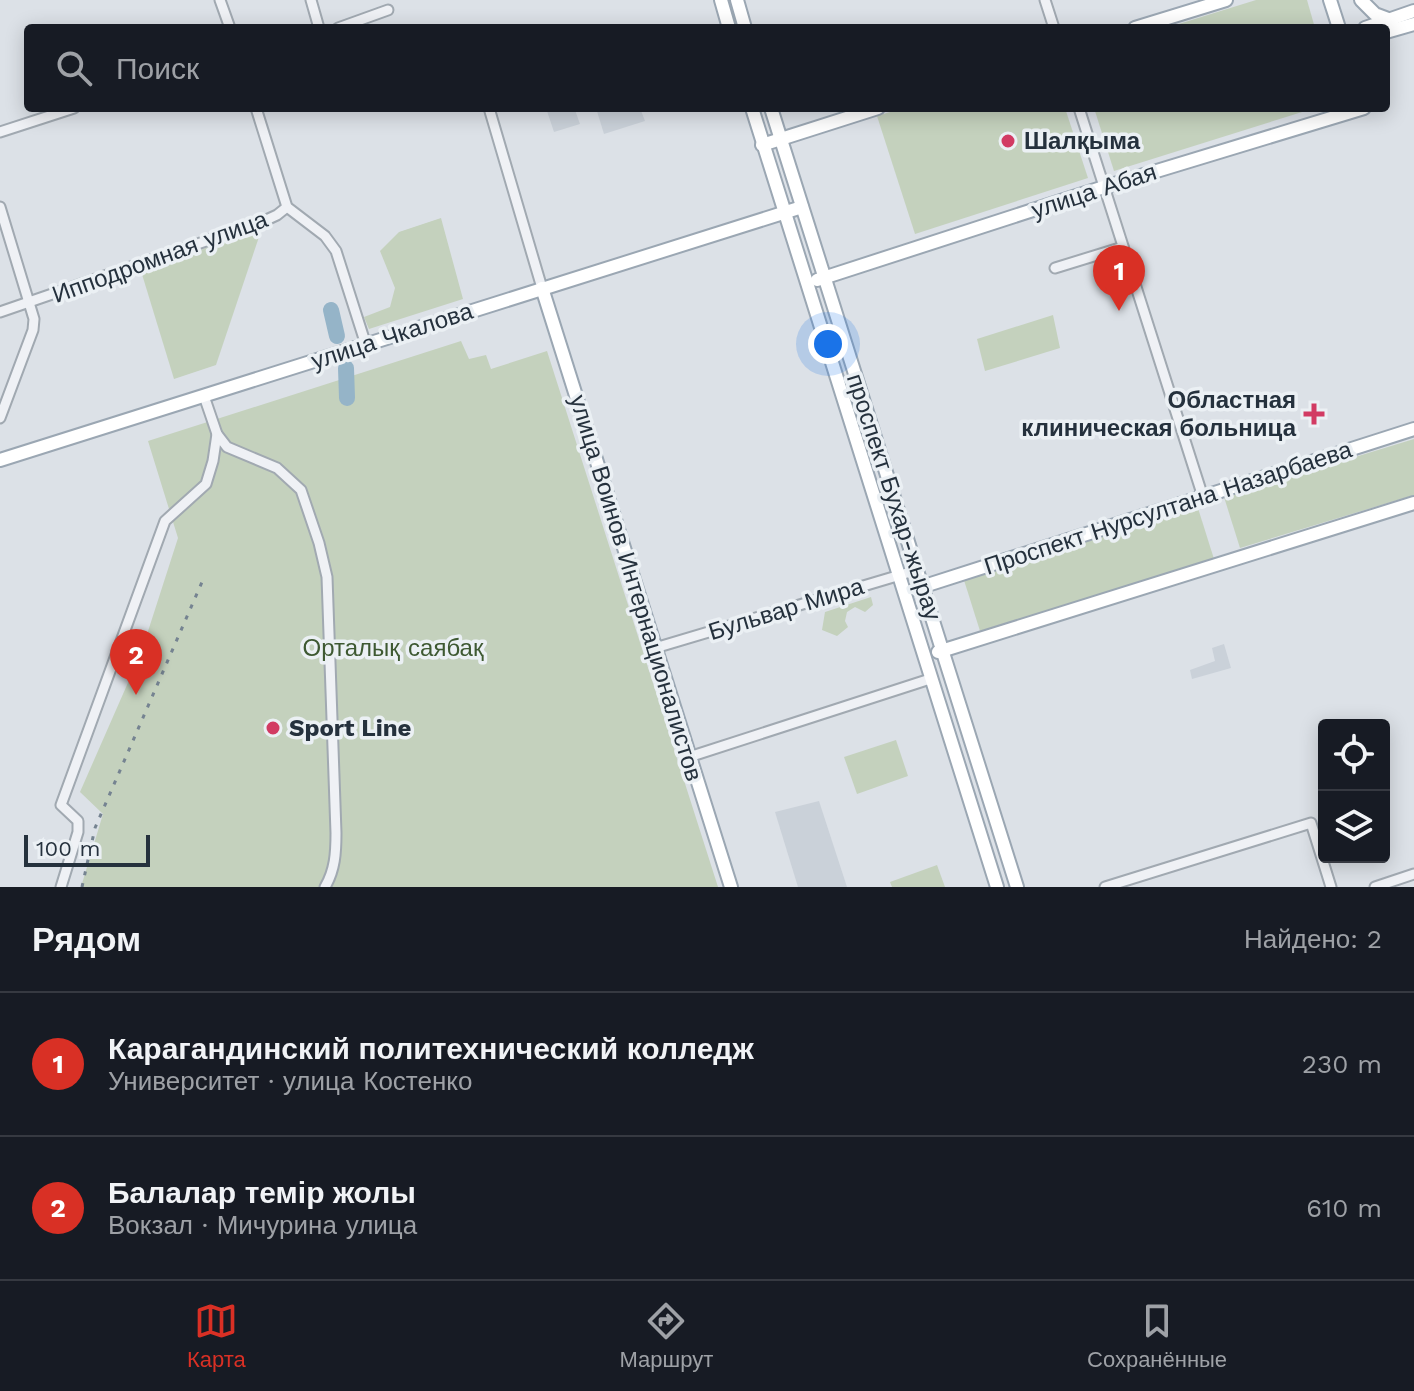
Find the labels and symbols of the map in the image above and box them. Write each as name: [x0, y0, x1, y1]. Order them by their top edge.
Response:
place label: Шалқыма: [1024, 127, 1141, 155]
marker: Шалқыма: [999, 132, 1017, 150]
street label: улица Абая: [1028, 158, 1160, 224]
street label: Ипподромная улица: [49, 205, 272, 309]
pin: 1: [1093, 245, 1145, 311]
street label: улица Чкалова: [308, 297, 477, 375]
your location: [808, 324, 848, 364]
street label: проспект Бухар-жырау: [841, 370, 947, 624]
place label: Областная клиническая больница: [1021, 386, 1297, 442]
street label: улица Воинов Интернационалистов: [564, 392, 708, 784]
marker: Областная клиническая больница: [1303, 403, 1325, 425]
street label: Проспект Нурсултана Назарбаева: [981, 435, 1356, 581]
street label: Бульвар Мира: [705, 572, 868, 646]
pin: 2: [110, 629, 162, 695]
park label: Орталық саябақ: [303, 634, 484, 662]
place label: Sport Line: [289, 714, 412, 742]
marker: Sport Line: [264, 719, 282, 737]
scale bar: [24, 831, 150, 867]

